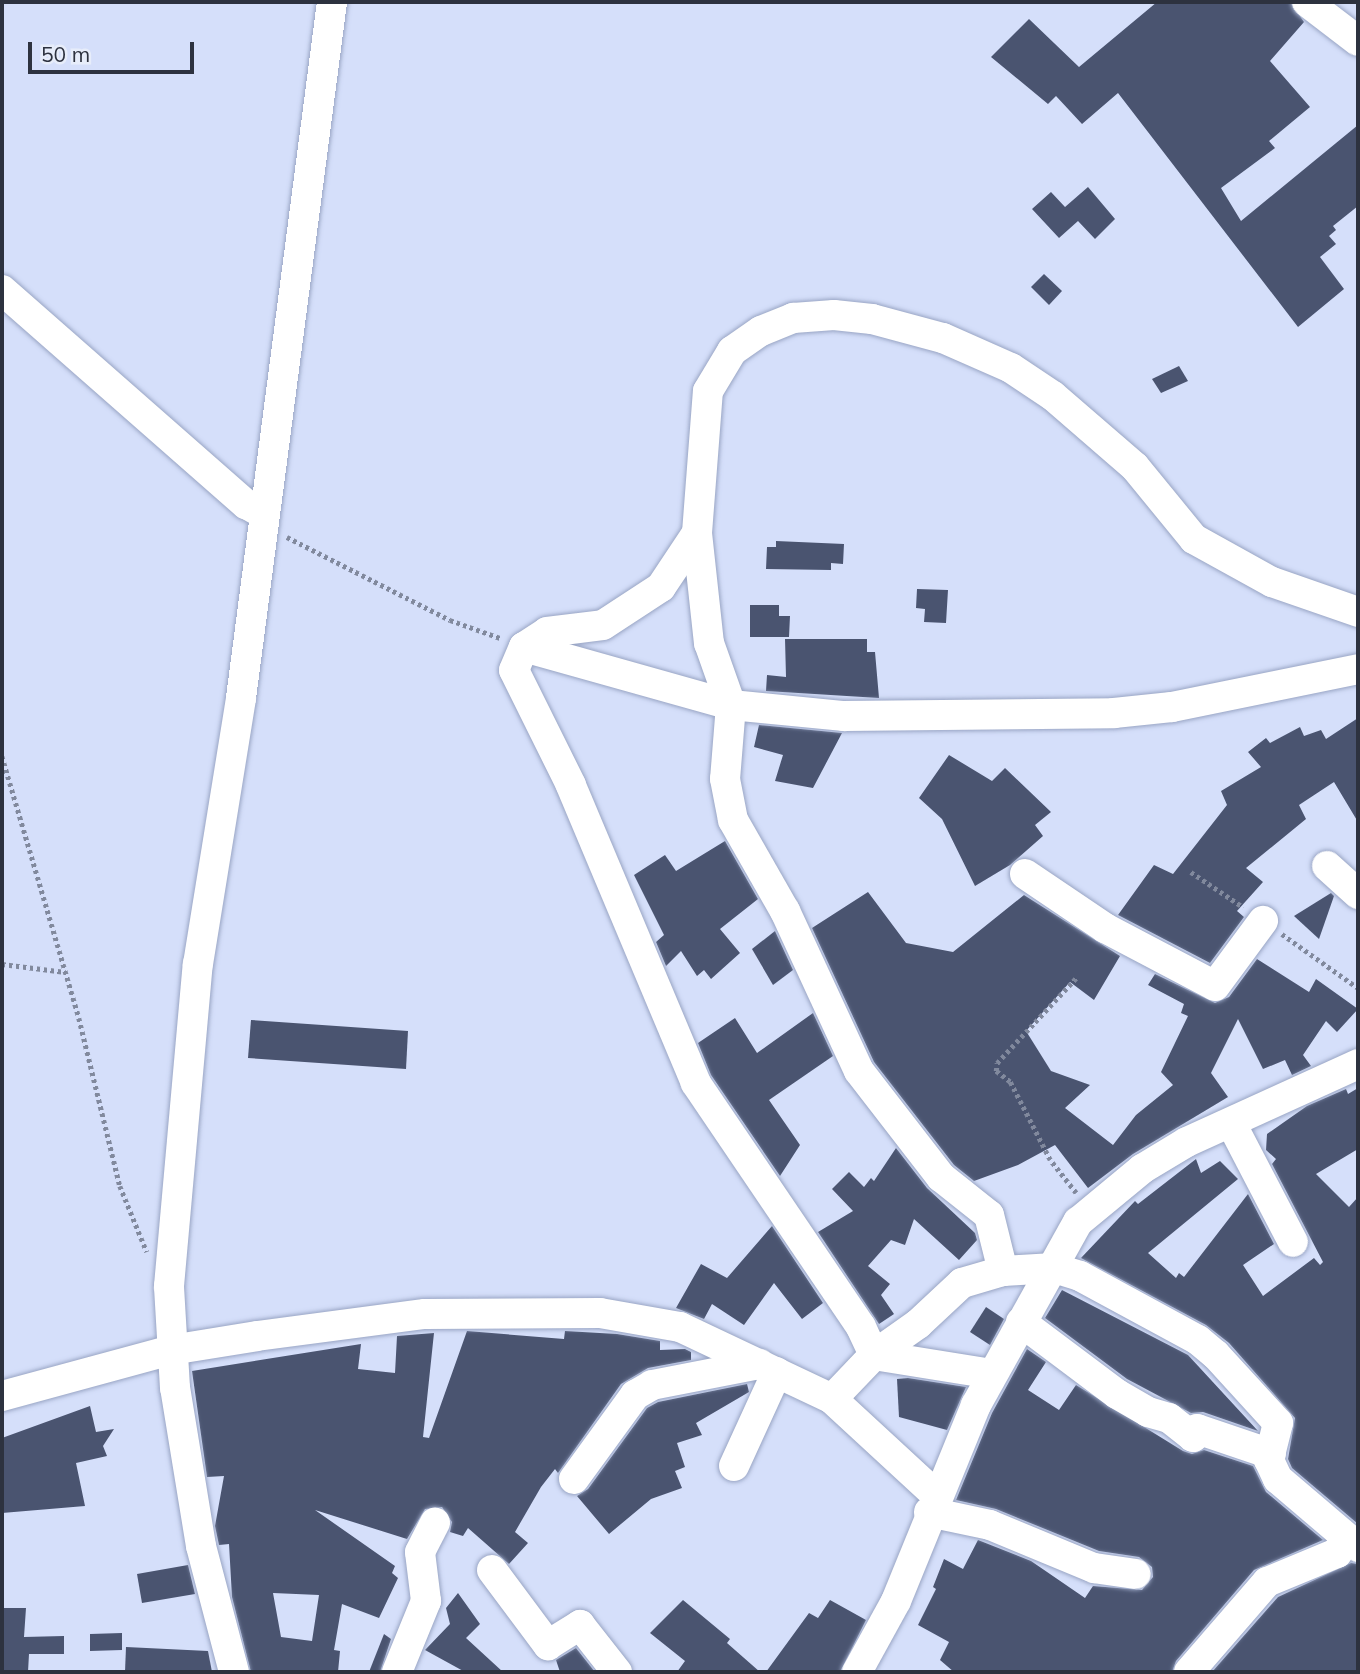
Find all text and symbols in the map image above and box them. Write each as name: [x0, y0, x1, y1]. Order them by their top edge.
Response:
scale bar: [32, 28, 198, 72]
text: 50 m: [41, 41, 90, 67]

